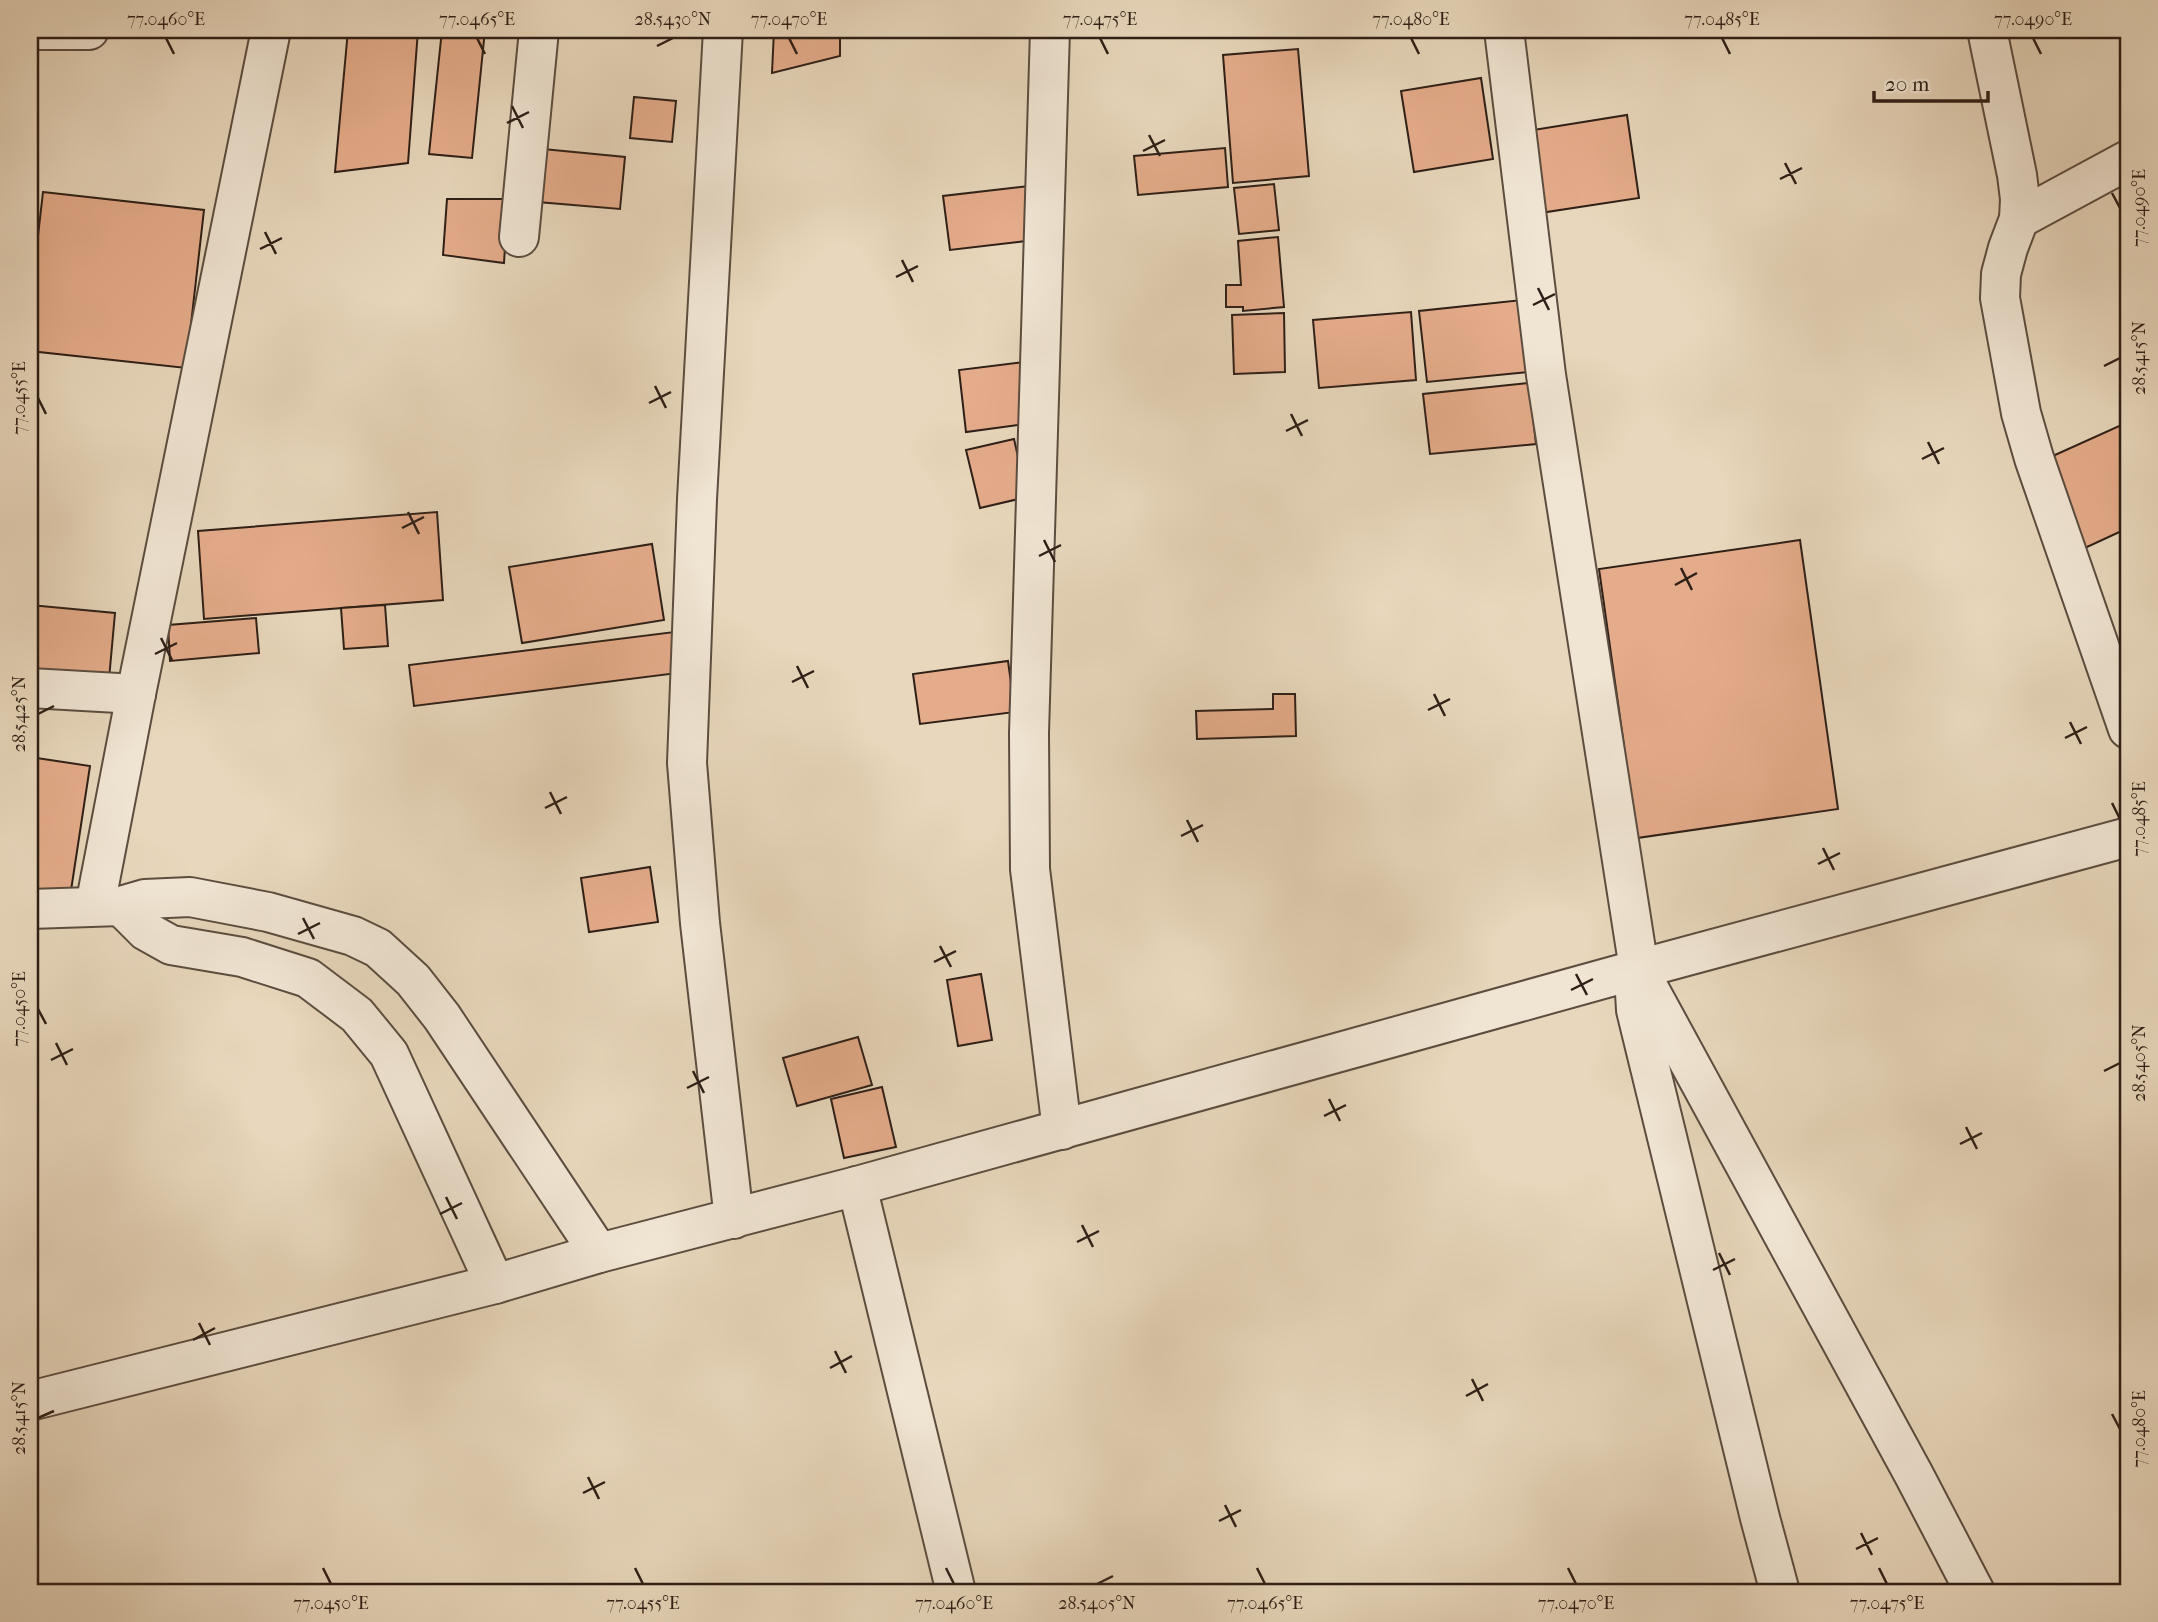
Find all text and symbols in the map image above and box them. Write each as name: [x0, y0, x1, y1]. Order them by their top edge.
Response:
text: 77.0460°E: [127, 9, 205, 30]
text: 77.0465°E: [439, 9, 515, 30]
text: 28.5430°N: [635, 9, 712, 30]
text: 77.0470°E: [751, 9, 827, 30]
text: 77.0475°E: [1063, 9, 1137, 30]
text: 77.0480°E: [1372, 9, 1450, 30]
text: 77.0485°E: [1684, 9, 1760, 30]
text: 77.0490°E: [1994, 9, 2072, 30]
scale bar: [1874, 60, 1988, 104]
text: 20 m: [1885, 72, 1930, 96]
text: 77.0490°E: [2129, 169, 2150, 247]
text: 28.5415°N: [2129, 321, 2150, 395]
text: 77.0455°E: [9, 361, 30, 435]
text: 28.5425°N: [9, 675, 30, 752]
text: 77.0485°E: [2129, 781, 2150, 857]
text: 77.0450°E: [9, 971, 30, 1047]
text: 28.5405°N: [2129, 1024, 2150, 1102]
text: 28.5415°N: [9, 1381, 30, 1455]
text: 77.0480°E: [2129, 1390, 2150, 1468]
text: 77.0450°E: [293, 1593, 369, 1614]
text: 77.0455°E: [606, 1593, 680, 1614]
text: 77.0460°E: [915, 1593, 993, 1614]
text: 28.5405°N: [1058, 1593, 1136, 1614]
text: 77.0465°E: [1227, 1593, 1303, 1614]
text: 77.0470°E: [1538, 1593, 1614, 1614]
text: 77.0475°E: [1850, 1593, 1924, 1614]

